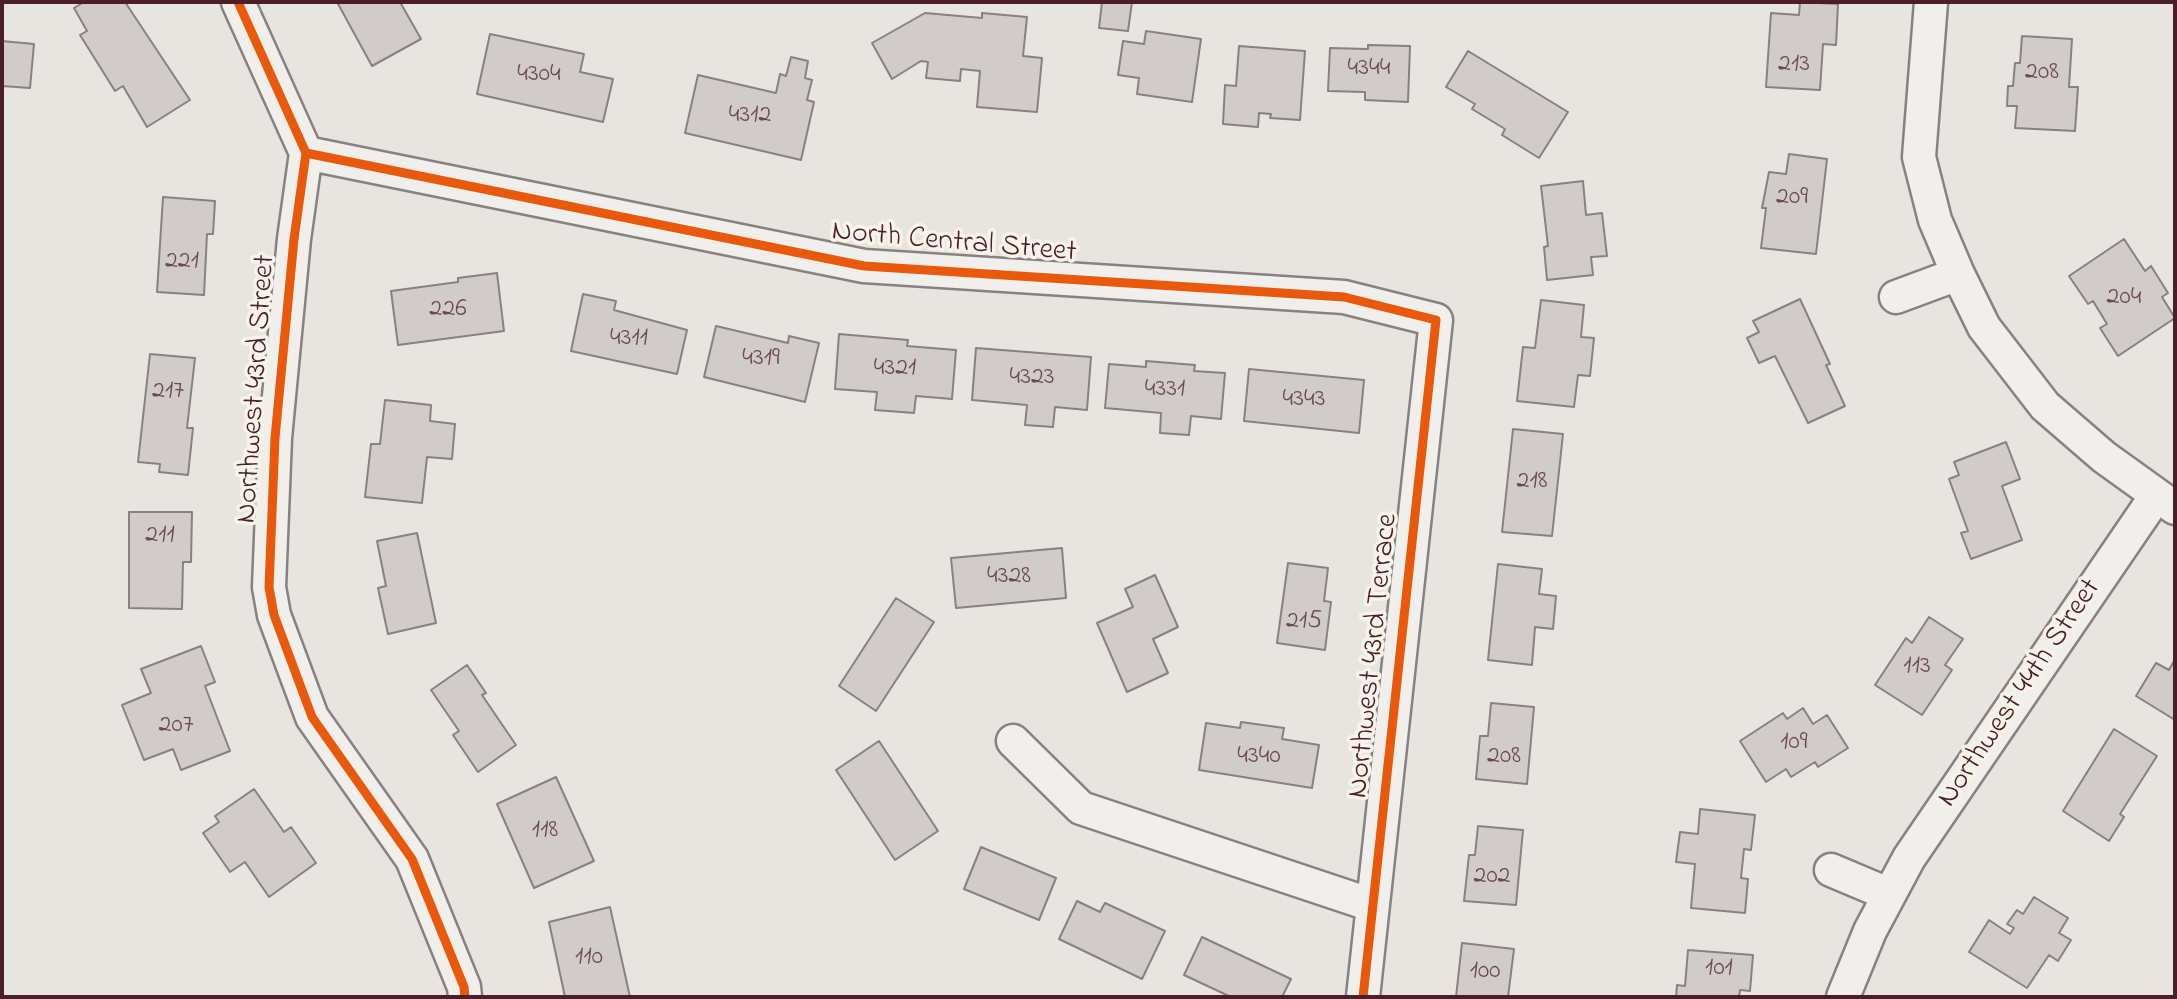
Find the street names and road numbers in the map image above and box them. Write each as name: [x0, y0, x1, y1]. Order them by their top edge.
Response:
street label: North Central Street: [830, 215, 1078, 273]
street label: Northwest 43rd Street: [231, 253, 285, 525]
street label: Northwest 43rd Terrace: [1342, 512, 1408, 800]
street label: Northwest 44th Street: [1931, 573, 2111, 815]

